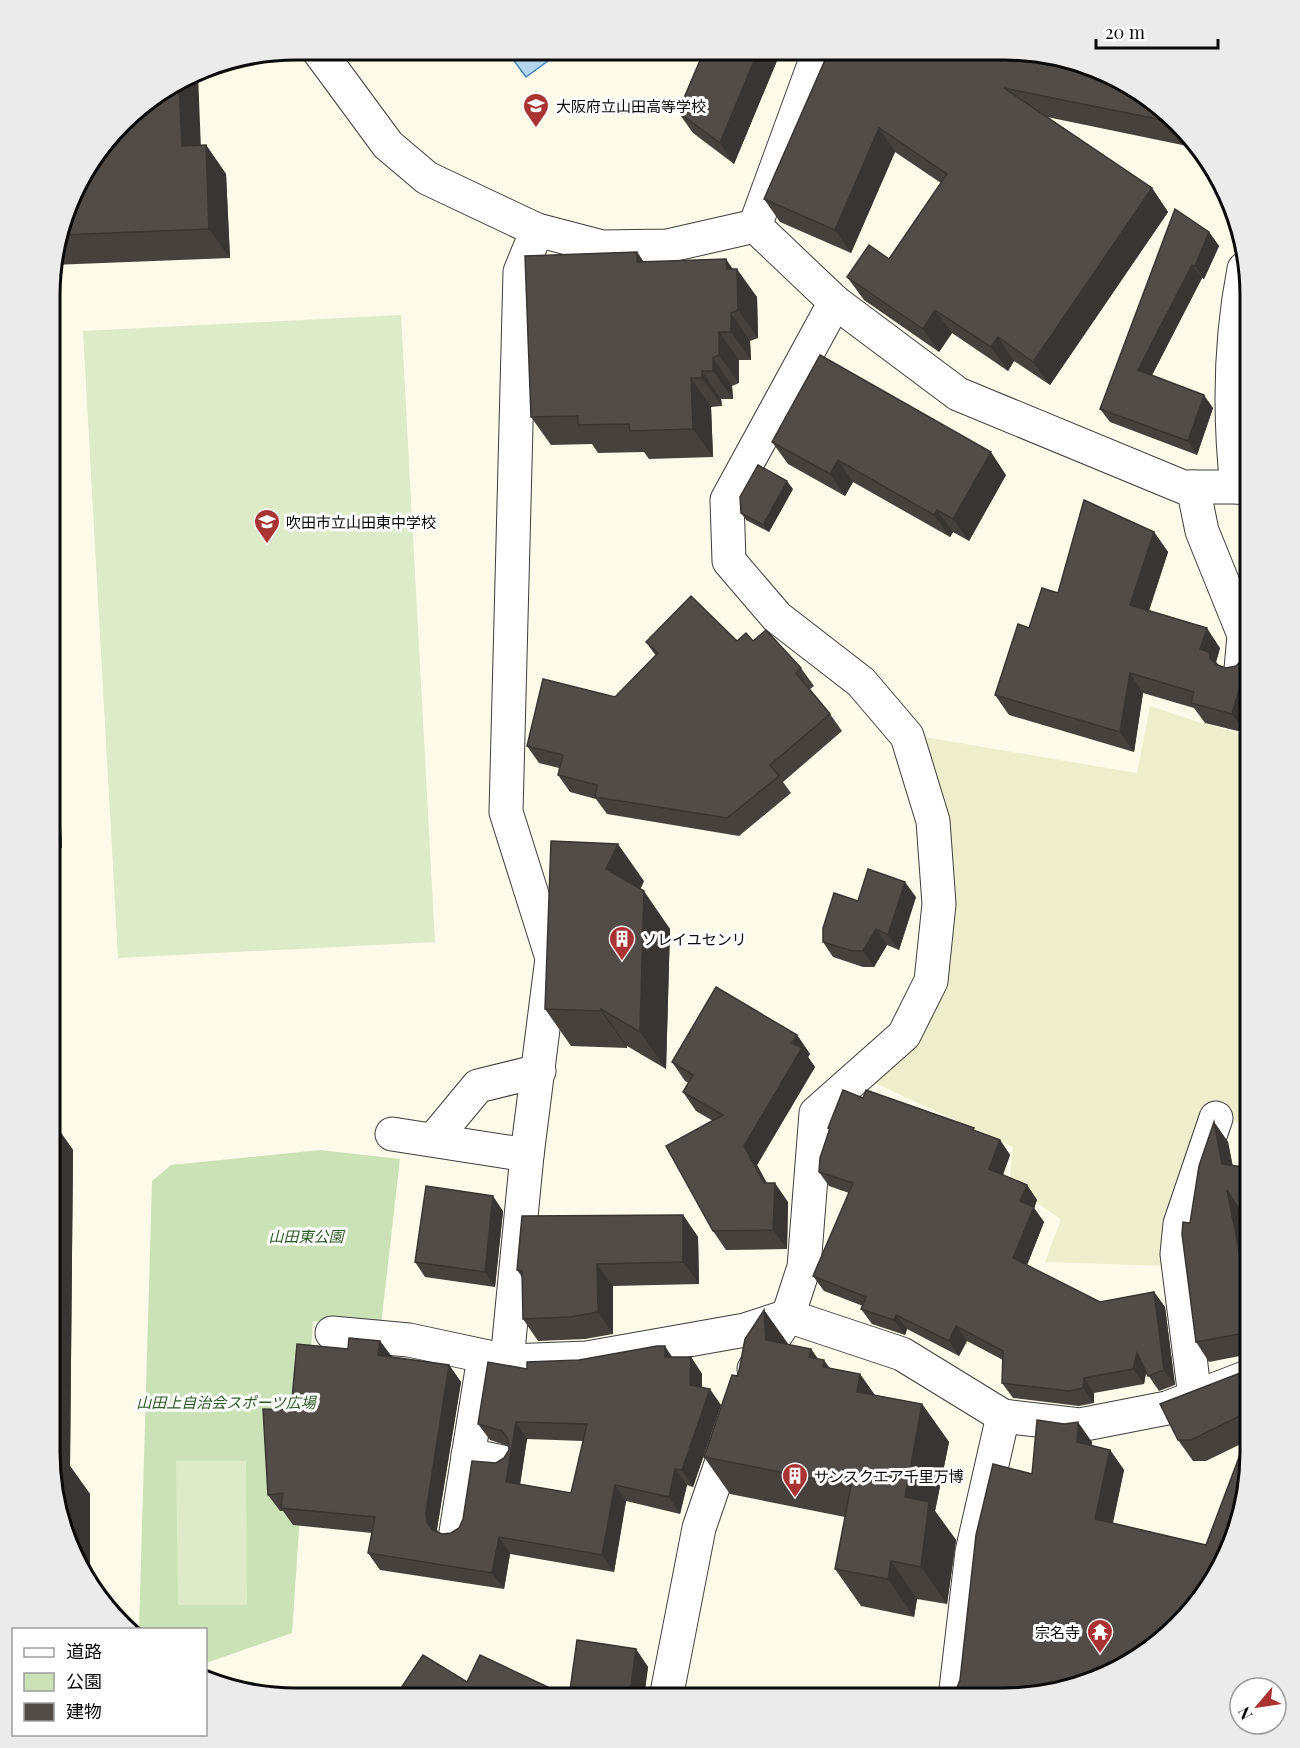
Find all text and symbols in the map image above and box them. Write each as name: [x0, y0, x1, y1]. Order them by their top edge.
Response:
scale bar: [1096, 12, 1218, 50]
text: 20 m: [1105, 20, 1145, 44]
school or university icon: 大阪府立山田高等学校: [521, 91, 551, 129]
place label: 大阪府立山田高等学校: [556, 96, 706, 116]
school or university icon: 吹田市立山田東中学校: [252, 507, 282, 545]
place label: 吹田市立山田東中学校: [286, 512, 436, 532]
building icon: ソレイユセンリ: [607, 924, 637, 962]
place label: ソレイユセンリ: [642, 929, 747, 949]
park label: 山田東公園: [268, 1226, 345, 1246]
park label: 山田上自治会スポーツ広場: [136, 1392, 318, 1412]
building icon: サンスクエア千里万博: [780, 1461, 810, 1499]
place label: サンスクエア千里万博: [814, 1466, 964, 1486]
temple icon: 宗名寺: [1085, 1617, 1115, 1655]
place label: 宗名寺: [1035, 1622, 1080, 1642]
legend: [12, 1628, 207, 1736]
text: 道路: [66, 1639, 102, 1663]
text: 公園: [66, 1669, 102, 1693]
north arrow: [1228, 1676, 1288, 1736]
text: 建物: [66, 1699, 102, 1723]
text: N: [1232, 1703, 1256, 1724]

